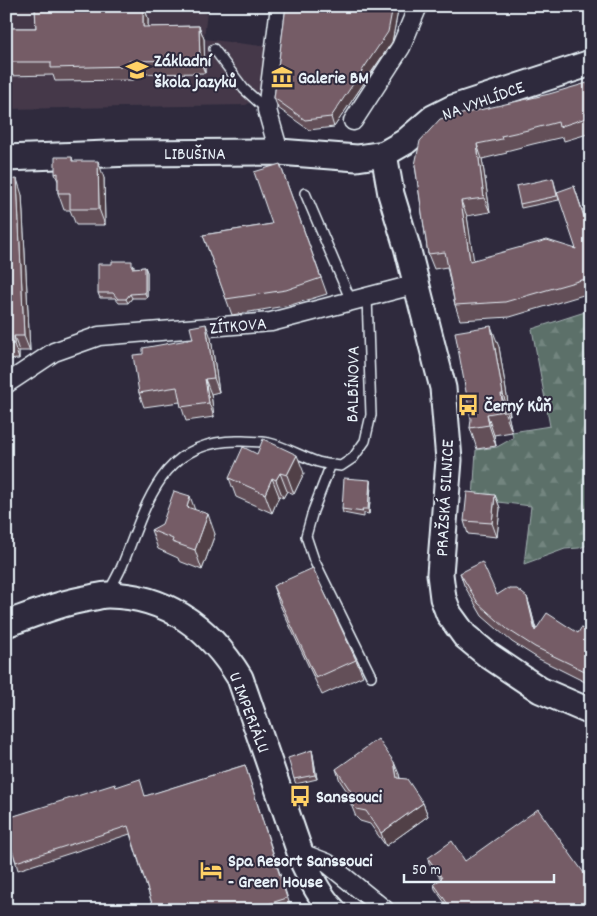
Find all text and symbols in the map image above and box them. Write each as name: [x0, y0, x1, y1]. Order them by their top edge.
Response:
place label: Základní škola jazyků: [154, 50, 237, 96]
school or university icon: Základní škola jazyků: [124, 57, 150, 83]
museum icon: Galerie BM: [269, 64, 295, 90]
place label: Galerie BM: [298, 67, 369, 92]
street label: NA VYHLÍDCE: [439, 76, 529, 129]
street label: LIBUŠINA: [164, 143, 226, 168]
street label: ZÍTKOVA: [209, 313, 268, 342]
street label: BALBÍNOVA: [341, 345, 368, 423]
bus stop icon: Černý Kůň: [455, 392, 481, 418]
place label: Černý Kůň: [484, 395, 552, 420]
street label: PRAŽSKÁ SILNICE: [431, 439, 462, 557]
street label: U IMPERIÁLU: [221, 669, 275, 757]
bus stop icon: Sanssouci: [287, 783, 313, 809]
place label: Sanssouci: [316, 786, 383, 811]
place label: Spa Resort Sanssouci - Green House: [228, 850, 373, 896]
scale bar: [404, 851, 554, 883]
hotel icon: Spa Resort Sanssouci - Green House: [198, 857, 224, 883]
text: 50 m: [412, 860, 441, 882]

